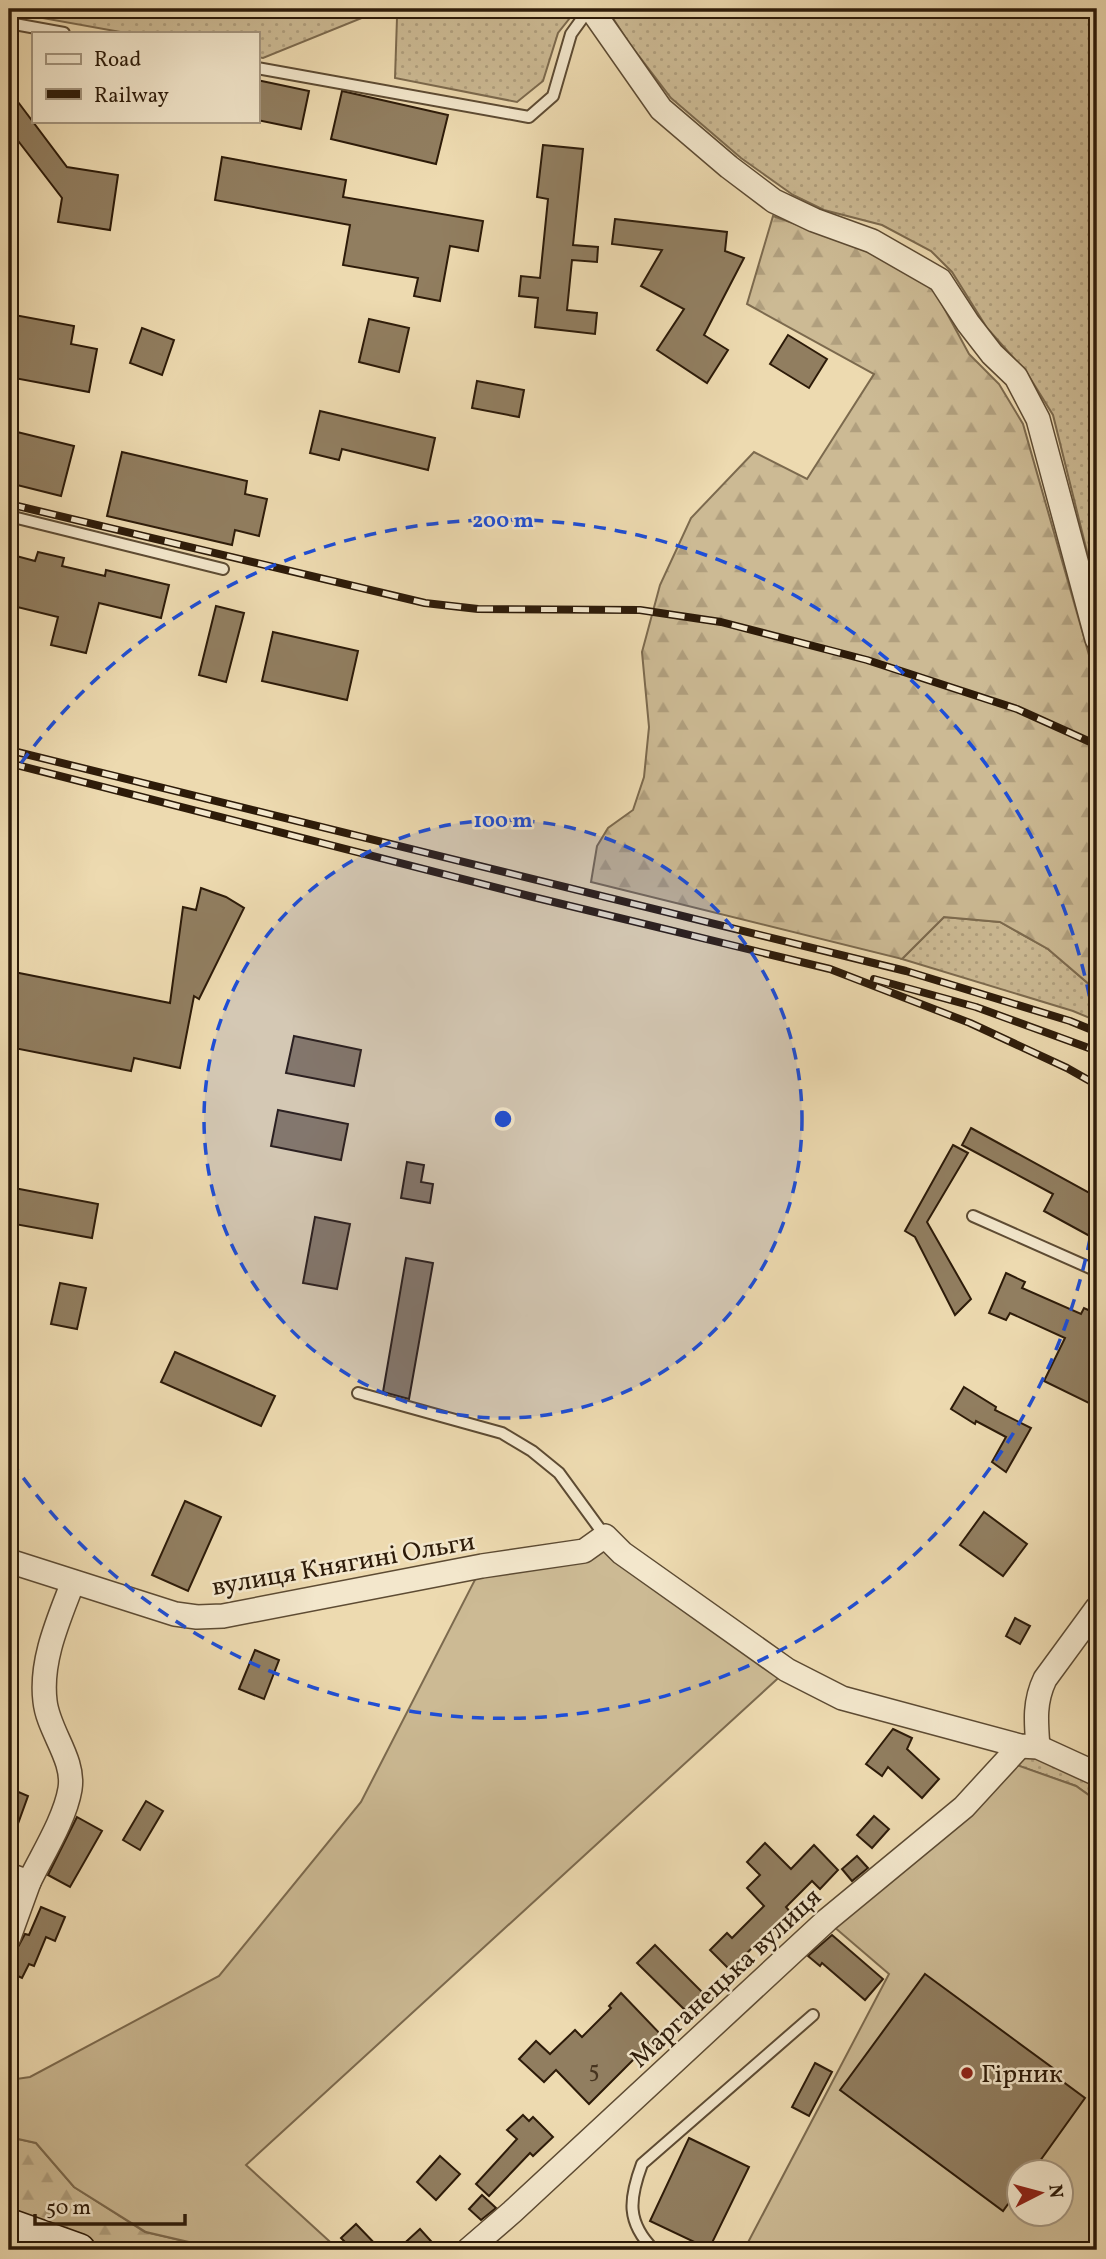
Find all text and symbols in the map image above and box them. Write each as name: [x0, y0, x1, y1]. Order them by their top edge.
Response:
legend: [32, 32, 259, 122]
text: Road: [94, 46, 141, 75]
text: Railway: [94, 82, 170, 111]
text: 200 m: [472, 507, 534, 536]
text: 100 m: [473, 807, 533, 836]
centre of rings: [491, 1107, 515, 1131]
street label: вулиця Княгині Ольги: [209, 1524, 478, 1606]
street label: Марганецька вулиця: [623, 1880, 830, 2077]
house number: 5: [588, 2055, 600, 2087]
place label: Гірник: [981, 2057, 1063, 2093]
marker: Гірник: [959, 2065, 975, 2081]
north arrow: [1004, 2158, 1074, 2228]
scale bar: [35, 2182, 186, 2226]
text: N: [1041, 2183, 1069, 2200]
text: 50 m: [46, 2194, 91, 2223]

